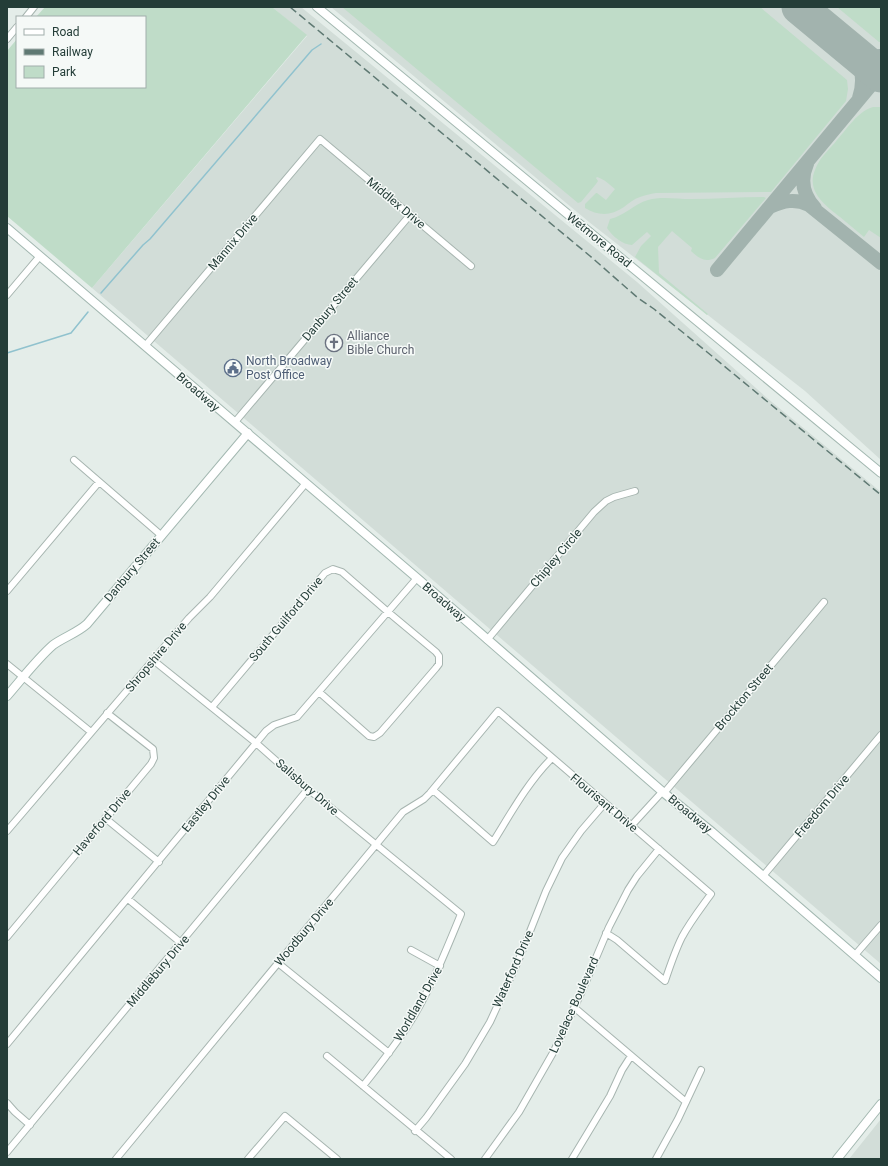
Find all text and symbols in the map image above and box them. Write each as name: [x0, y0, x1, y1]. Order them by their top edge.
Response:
legend: [16, 16, 146, 88]
text: Road: [52, 25, 80, 39]
text: Railway: [52, 45, 93, 59]
text: Park: [52, 65, 77, 79]
street label: Middlex Drive: [364, 174, 428, 232]
street label: Wetmore Road: [564, 210, 634, 270]
street label: Mannix Drive: [205, 211, 261, 273]
street label: Danbury Street: [299, 274, 361, 344]
place label: Alliance Bible Church: [347, 329, 414, 357]
church icon: Alliance Bible Church: [324, 333, 344, 353]
place label: North Broadway Post Office: [246, 354, 332, 382]
public building icon: North Broadway Post Office: [223, 358, 243, 378]
street label: Broadway: [174, 369, 223, 415]
street label: Chipley Circle: [527, 526, 585, 590]
street label: Danbury Street: [101, 535, 163, 605]
street label: South Guilford Drive: [246, 574, 326, 664]
street label: Broadway: [420, 579, 469, 625]
street label: Shropshire Drive: [123, 619, 189, 695]
street label: Brockton Street: [712, 661, 776, 733]
street label: Salisbury Drive: [273, 756, 341, 818]
street label: Flourisant Drive: [568, 771, 640, 835]
street label: Freedom Drive: [792, 772, 852, 840]
street label: Eastley Drive: [179, 773, 233, 835]
street label: Haverford Drive: [70, 786, 134, 858]
street label: Broadway: [665, 792, 715, 837]
street label: Woodbury Drive: [272, 895, 336, 969]
street label: Waterford Drive: [490, 928, 536, 1010]
street label: Middlebury Drive: [124, 932, 192, 1010]
street label: Lovelace Boulevard: [547, 955, 601, 1055]
street label: Worldland Drive: [391, 964, 445, 1044]

